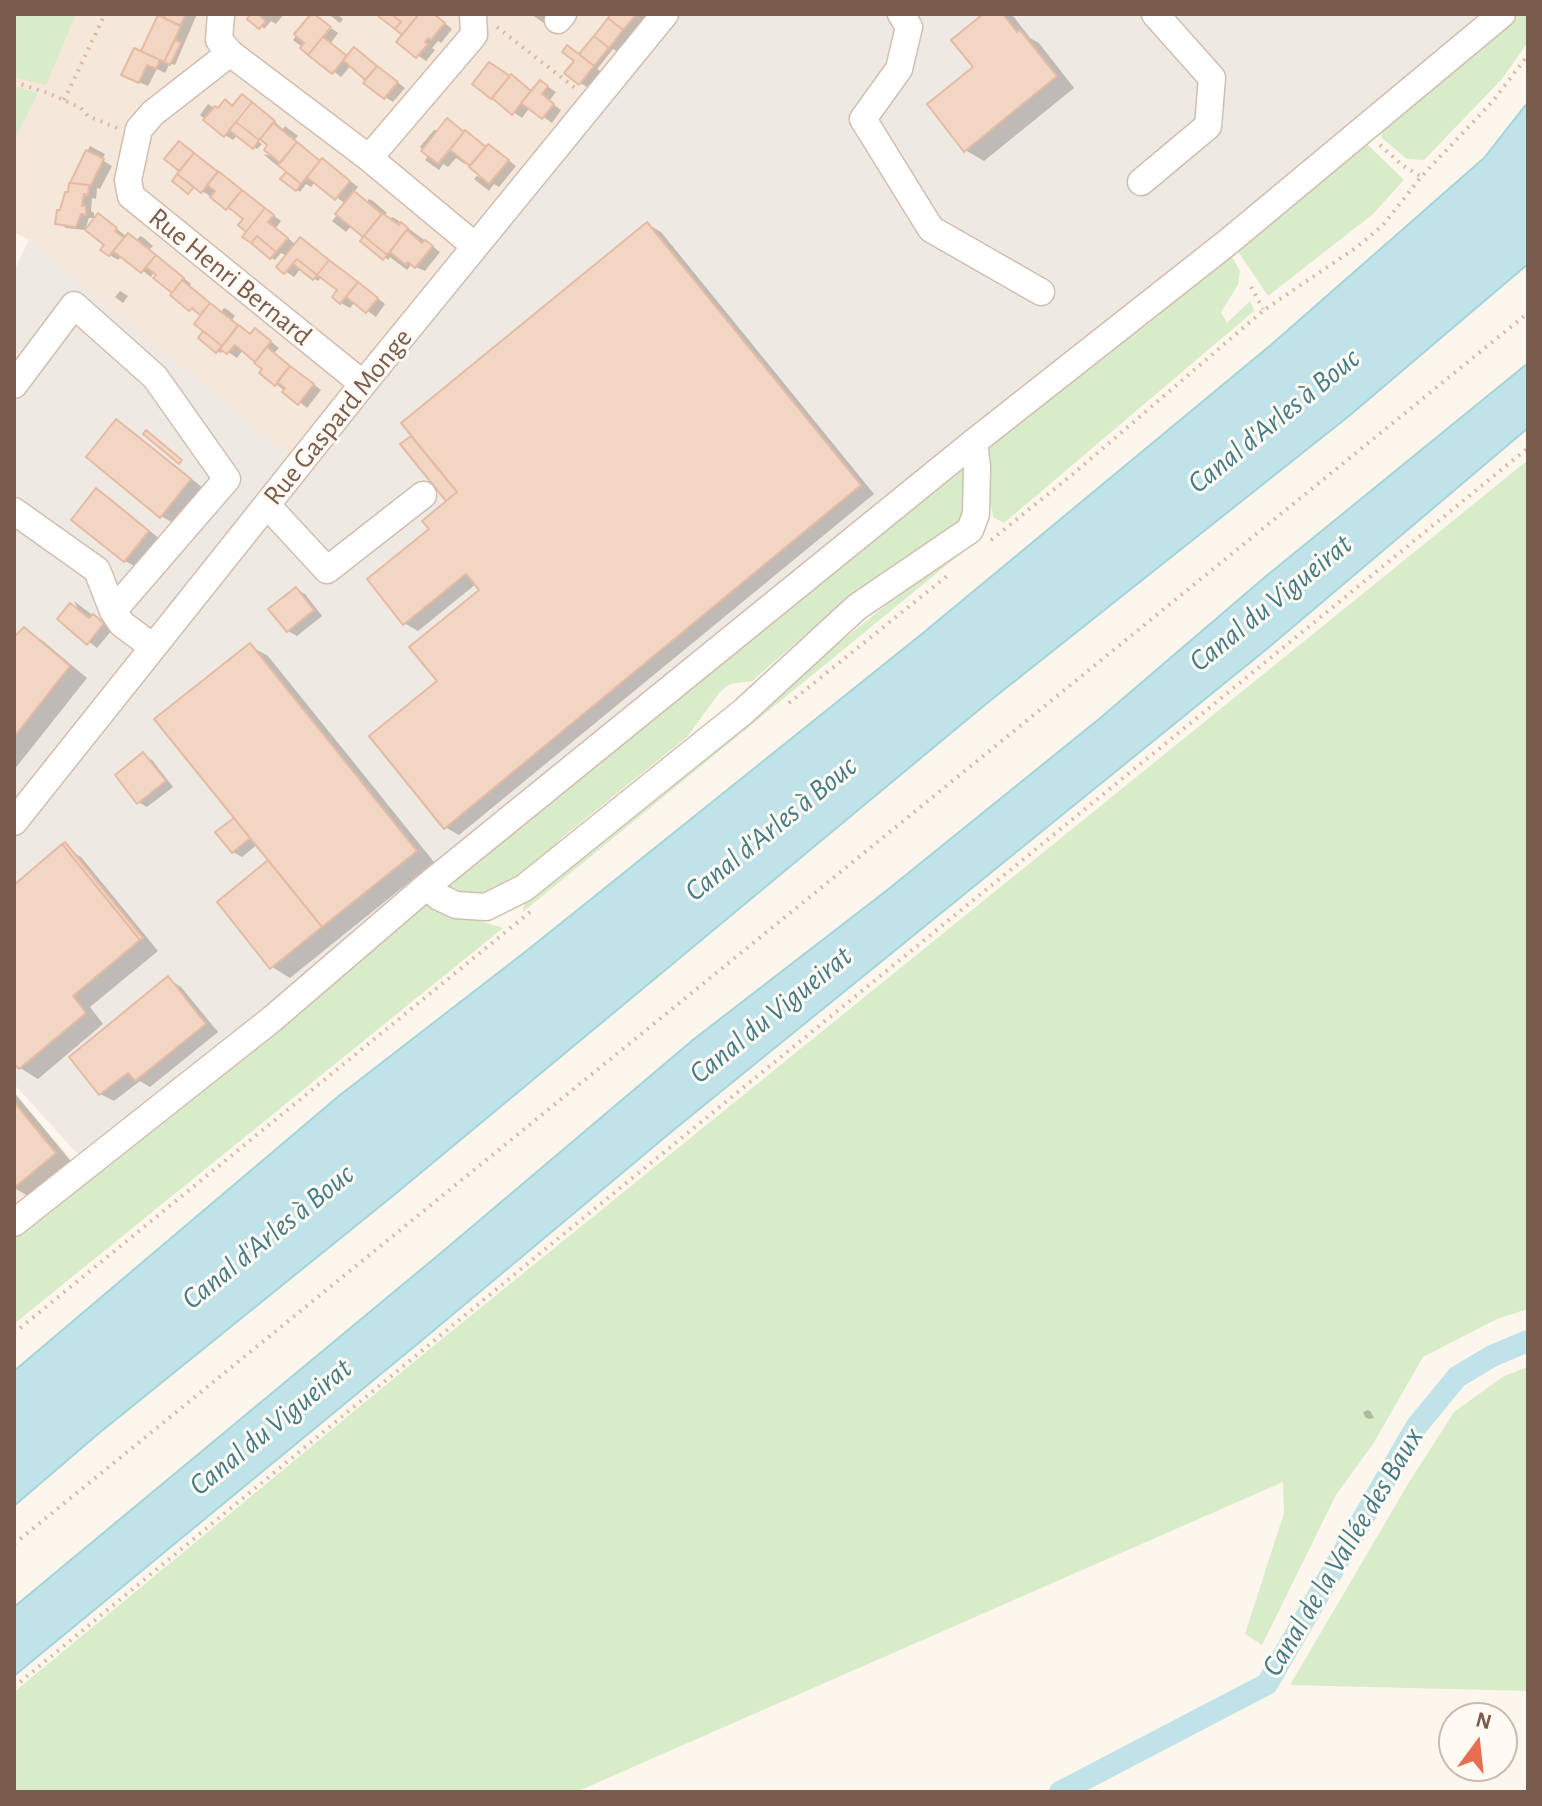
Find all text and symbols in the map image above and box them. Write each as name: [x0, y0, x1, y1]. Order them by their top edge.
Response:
street label: Rue Henri Bernard: [142, 201, 318, 353]
street label: Rue Gaspard Monge: [256, 322, 420, 512]
water label: Canal d'Arles à Bouc: [1181, 341, 1367, 501]
water label: Canal du Vigueirat: [1182, 526, 1360, 680]
water label: Canal d'Arles à Bouc: [678, 749, 864, 909]
water label: Canal du Vigueirat: [682, 938, 860, 1092]
water label: Canal d'Arles à Bouc: [175, 1157, 361, 1317]
water label: Canal du Vigueirat: [182, 1350, 360, 1504]
water label: Canal de la Vallée des Baux: [1254, 1421, 1432, 1683]
north arrow: [1438, 1702, 1518, 1782]
text: N: [1473, 1708, 1494, 1733]

